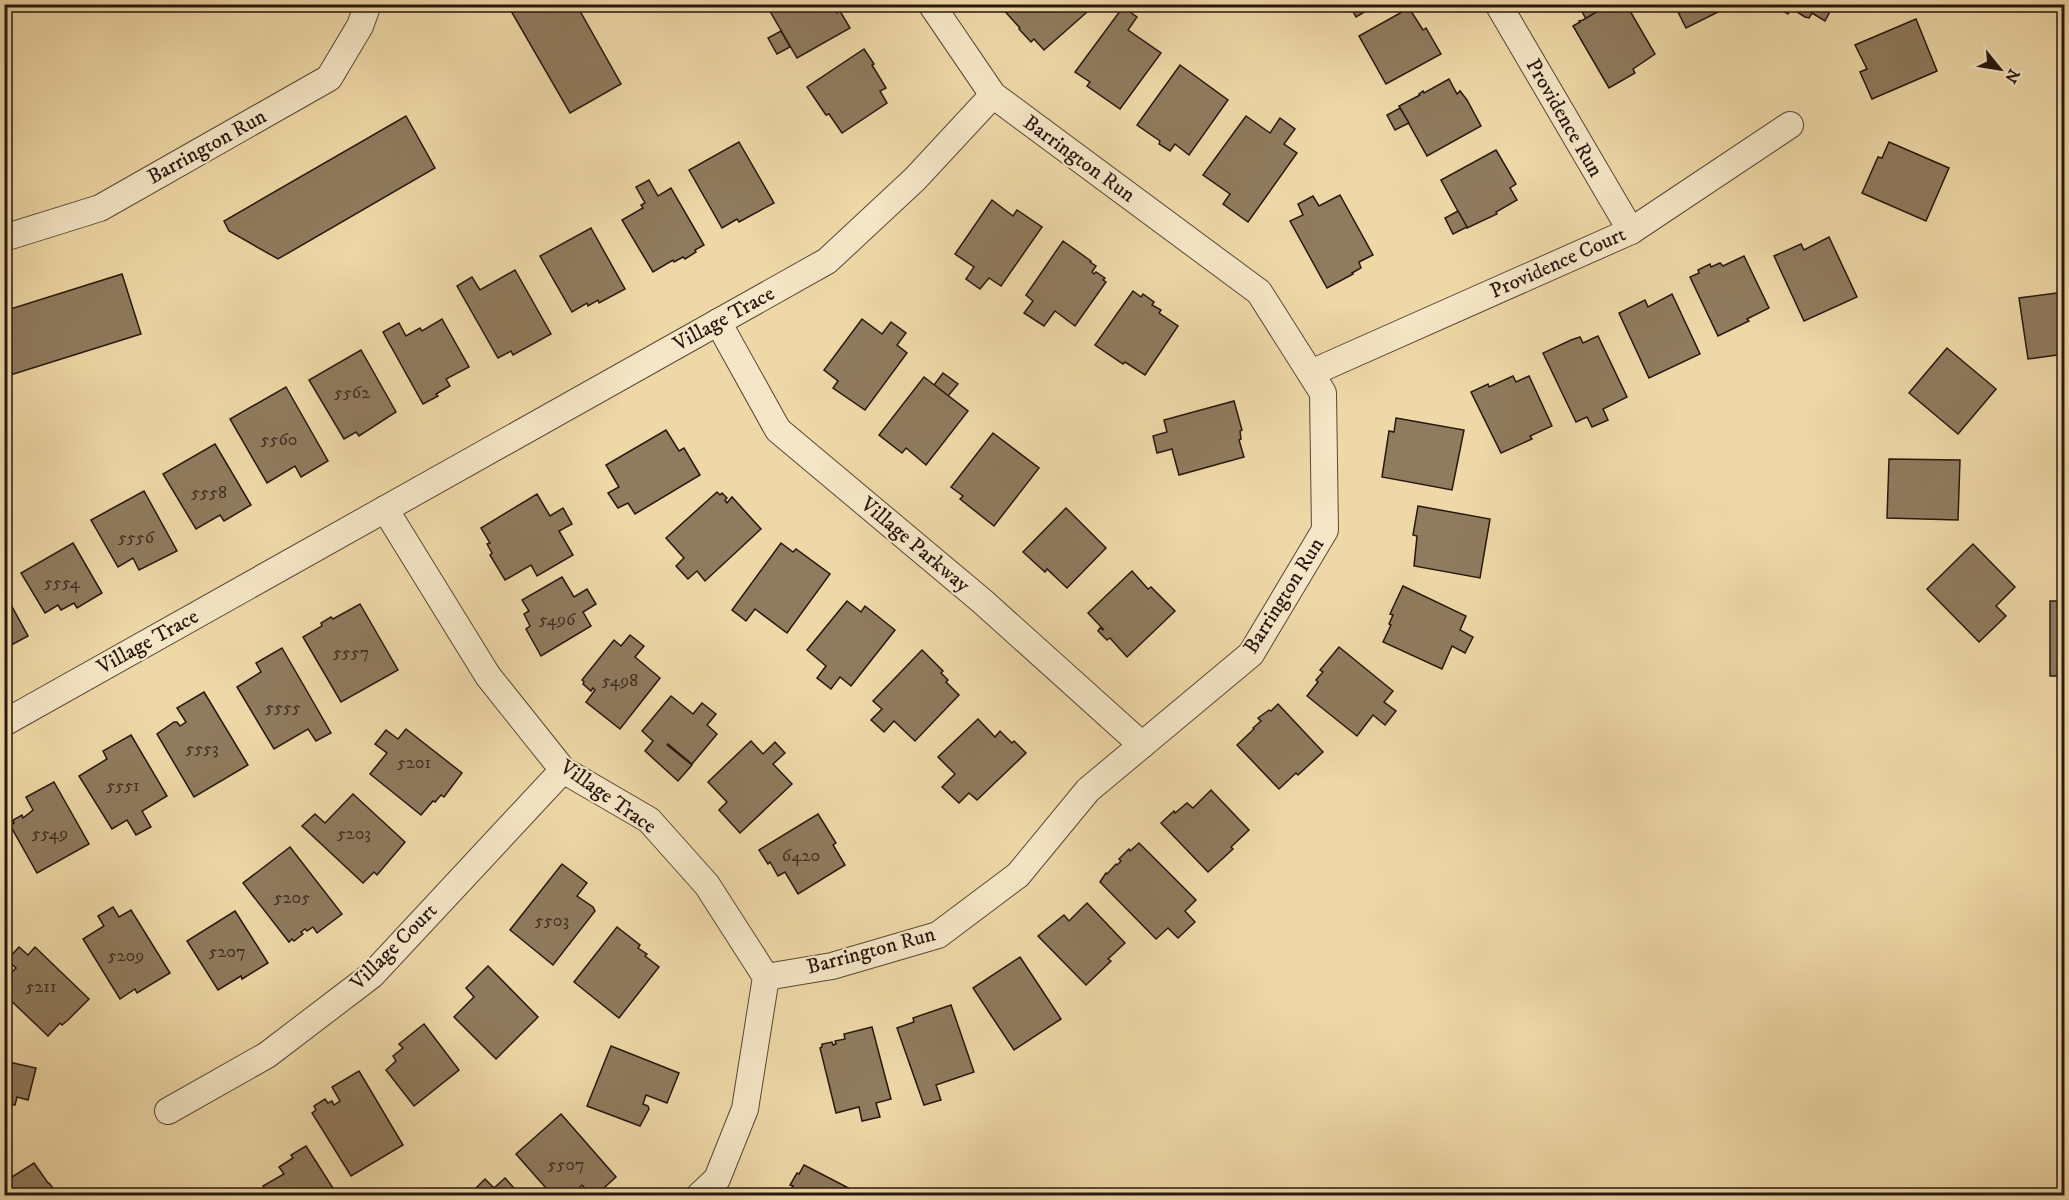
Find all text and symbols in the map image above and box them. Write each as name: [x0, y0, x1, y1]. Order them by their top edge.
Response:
north arrow: [1970, 39, 2030, 99]
street label: Providence Run: [1520, 54, 1608, 182]
text: N: [2000, 65, 2024, 87]
street label: Barrington Run: [143, 104, 271, 190]
street label: Barrington Run: [1018, 110, 1140, 208]
street label: Providence Court: [1486, 221, 1630, 305]
street label: Village Trace: [668, 280, 779, 358]
house number: 5562: [334, 382, 370, 404]
house number: 5560: [261, 429, 297, 451]
house number: 5558: [191, 482, 227, 504]
street label: Village Parkway: [854, 491, 976, 599]
house number: 5556: [118, 527, 155, 549]
street label: Barrington Run: [1238, 533, 1330, 659]
house number: 5554: [44, 572, 81, 594]
street label: Village Trace: [92, 603, 203, 681]
house number: 5496: [539, 609, 576, 631]
house number: 5557: [333, 642, 369, 664]
house number: 5498: [602, 670, 638, 692]
house number: 5555: [265, 697, 301, 719]
house number: 5553: [185, 738, 219, 760]
house number: 5201: [397, 752, 431, 774]
street label: Village Trace: [554, 754, 661, 840]
house number: 5551: [106, 775, 140, 797]
house number: 5549: [32, 823, 68, 845]
house number: 5203: [337, 823, 371, 845]
house number: 6420: [782, 845, 820, 867]
house number: 5205: [274, 887, 310, 909]
street label: Village Court: [344, 898, 443, 997]
house number: 5503: [535, 910, 569, 932]
street label: Barrington Run: [804, 921, 938, 981]
house number: 5207: [209, 941, 245, 963]
house number: 5209: [108, 945, 144, 967]
house number: 5211: [25, 976, 57, 998]
house number: 5507: [547, 1154, 585, 1176]

